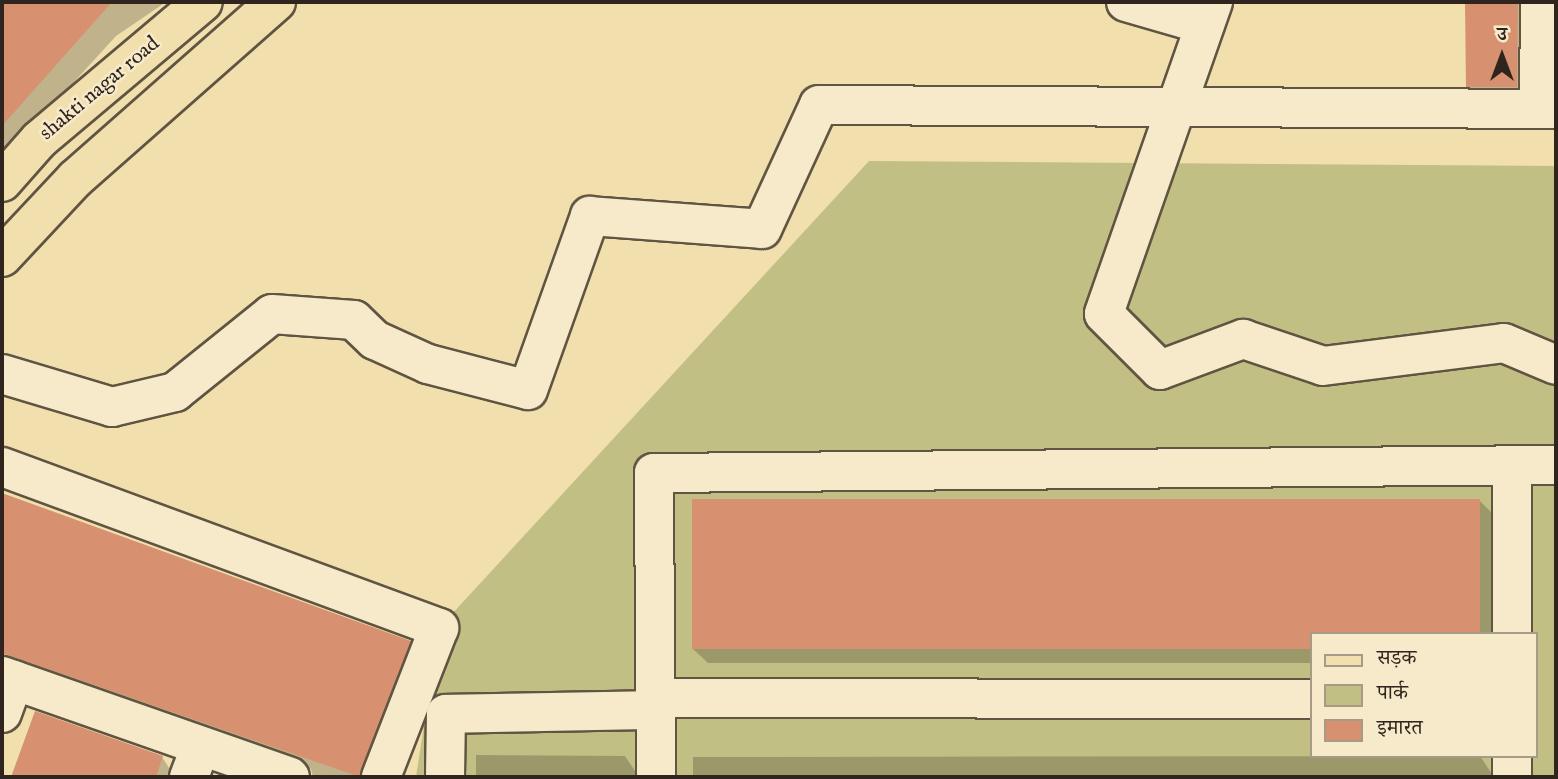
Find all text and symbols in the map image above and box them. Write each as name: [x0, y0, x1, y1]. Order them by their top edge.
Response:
north arrow: [1467, 21, 1537, 91]
text: उ: [1497, 23, 1507, 47]
street label: shakti nagar road: [35, 32, 165, 146]
legend: [1310, 632, 1537, 758]
text: सड़क: [1377, 645, 1416, 672]
text: पार्क: [1377, 680, 1408, 707]
text: इमारत: [1377, 715, 1423, 742]

